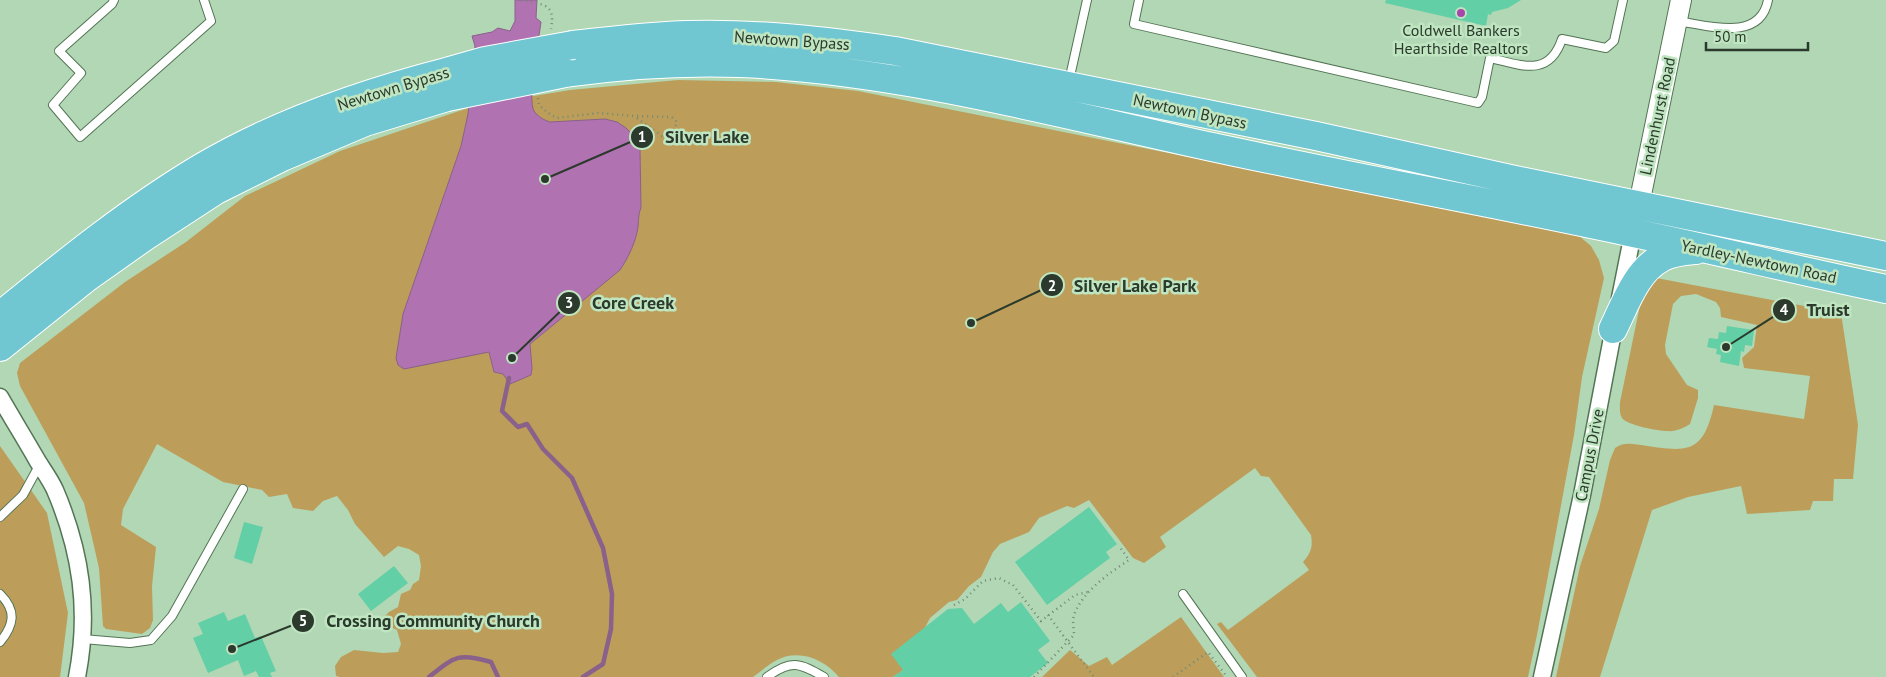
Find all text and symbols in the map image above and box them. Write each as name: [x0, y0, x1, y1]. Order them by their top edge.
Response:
marker: Coldwell Bankers Hearthside Realtors: [1455, 7, 1467, 19]
place label: Coldwell Bankers Hearthside Realtors: [1394, 20, 1528, 58]
scale bar: [1706, 20, 1808, 52]
street label: Newtown Bypass: [734, 26, 851, 54]
text: 50 m: [1714, 27, 1747, 46]
street label: Lindenhurst Road: [1635, 55, 1679, 177]
street label: Newtown Bypass: [335, 61, 452, 114]
street label: Newtown Bypass: [1131, 89, 1249, 133]
callout: Silver Lake: [630, 120, 759, 153]
text: Silver Lake: [665, 125, 749, 148]
text: 1: [638, 127, 646, 146]
street label: Yardley-Newtown Road: [1680, 235, 1838, 287]
callout: Silver Lake Park: [1039, 269, 1207, 302]
text: Silver Lake Park: [1074, 274, 1196, 297]
text: 2: [1048, 276, 1056, 295]
callout: Core Creek: [557, 286, 684, 319]
text: Core Creek: [592, 291, 674, 314]
text: 3: [565, 293, 573, 312]
callout: Truist: [1771, 293, 1859, 326]
text: Truist: [1806, 298, 1850, 321]
text: 4: [1780, 300, 1789, 319]
street label: Campus Drive: [1570, 407, 1608, 503]
callout: Crossing Community Church: [290, 604, 550, 637]
text: Crossing Community Church: [326, 609, 540, 632]
text: 5: [299, 611, 307, 630]

